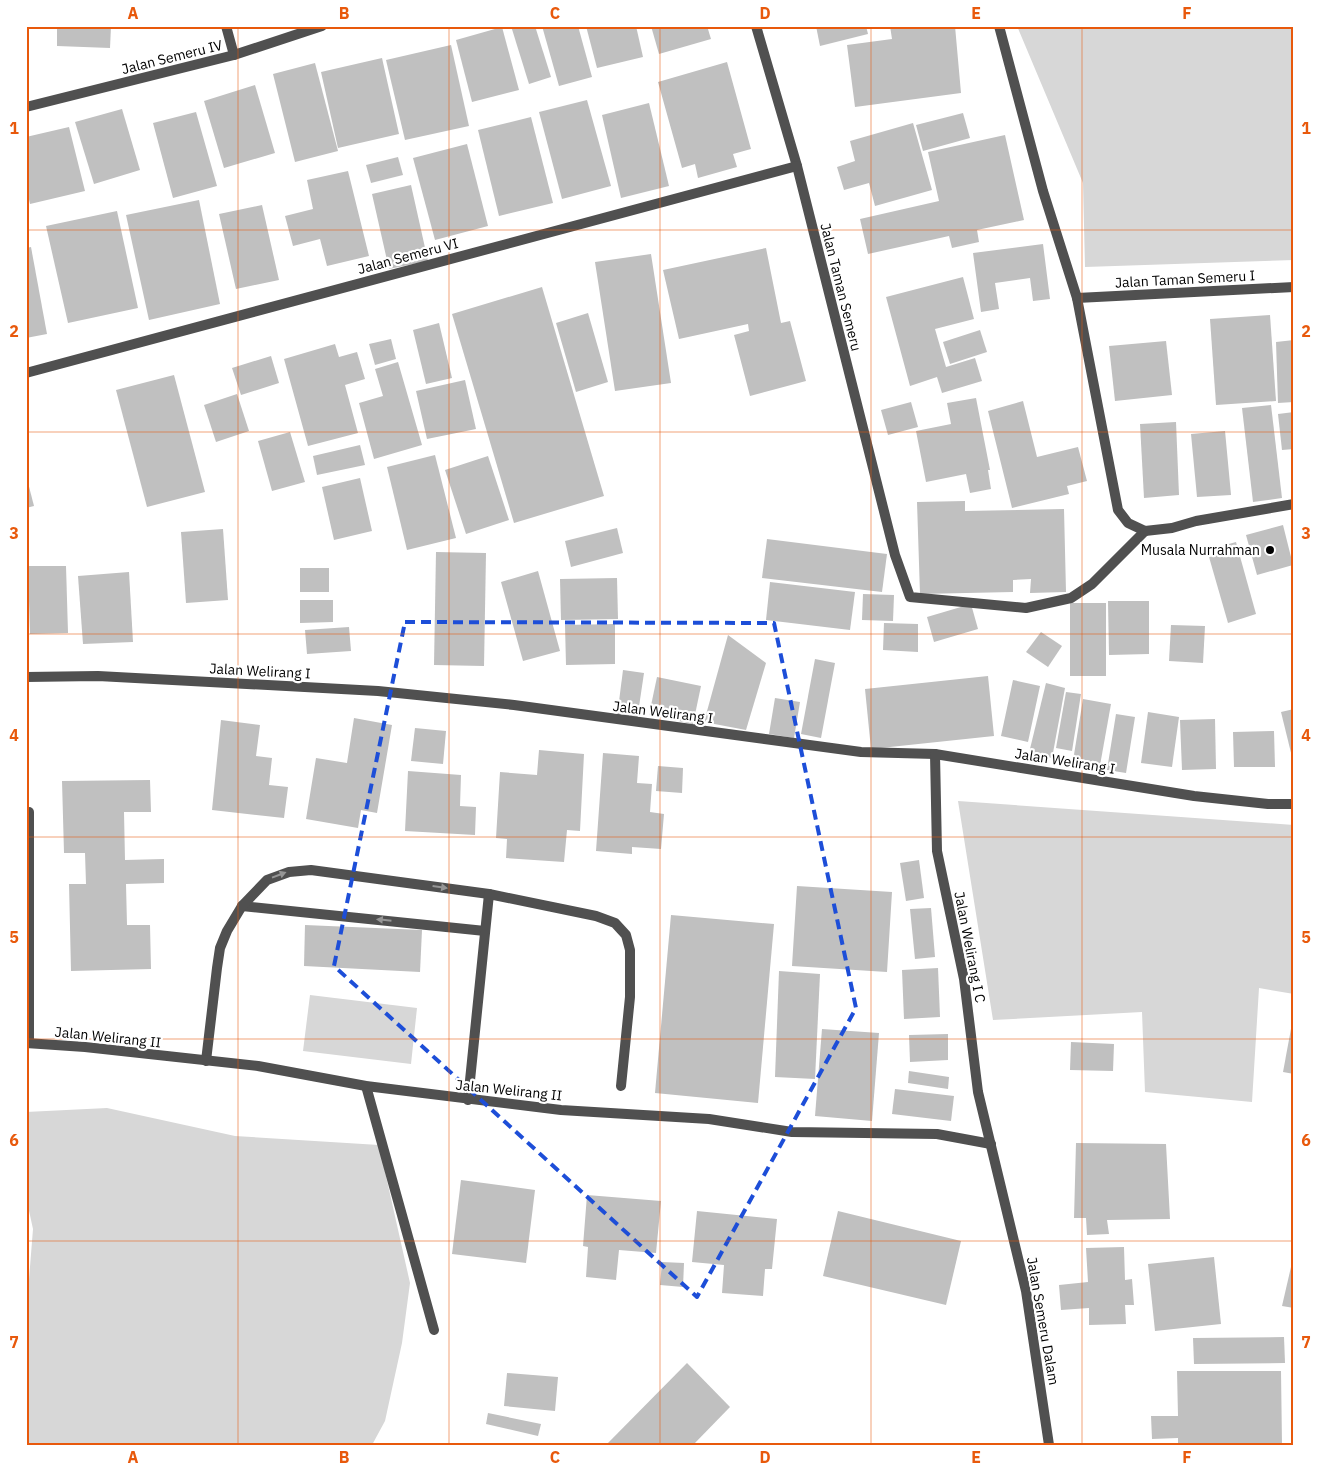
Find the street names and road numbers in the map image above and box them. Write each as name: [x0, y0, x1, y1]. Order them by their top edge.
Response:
street label: Jalan Semeru IV: [120, 36, 225, 78]
street label: Jalan Taman Semeru: [816, 221, 866, 353]
street label: Jalan Semeru VI: [356, 234, 460, 278]
street label: Jalan Taman Semeru I: [1114, 266, 1256, 292]
street label: Jalan Welirang I: [209, 659, 311, 683]
street label: Jalan Welirang I: [612, 697, 714, 727]
street label: Jalan Welirang I: [1014, 744, 1116, 778]
street label: Jalan Welirang I C: [950, 890, 990, 1005]
street label: Jalan Welirang II: [54, 1022, 162, 1052]
street label: Jalan Welirang II: [455, 1075, 563, 1105]
street label: Jalan Semeru Dalam: [1023, 1256, 1063, 1386]

